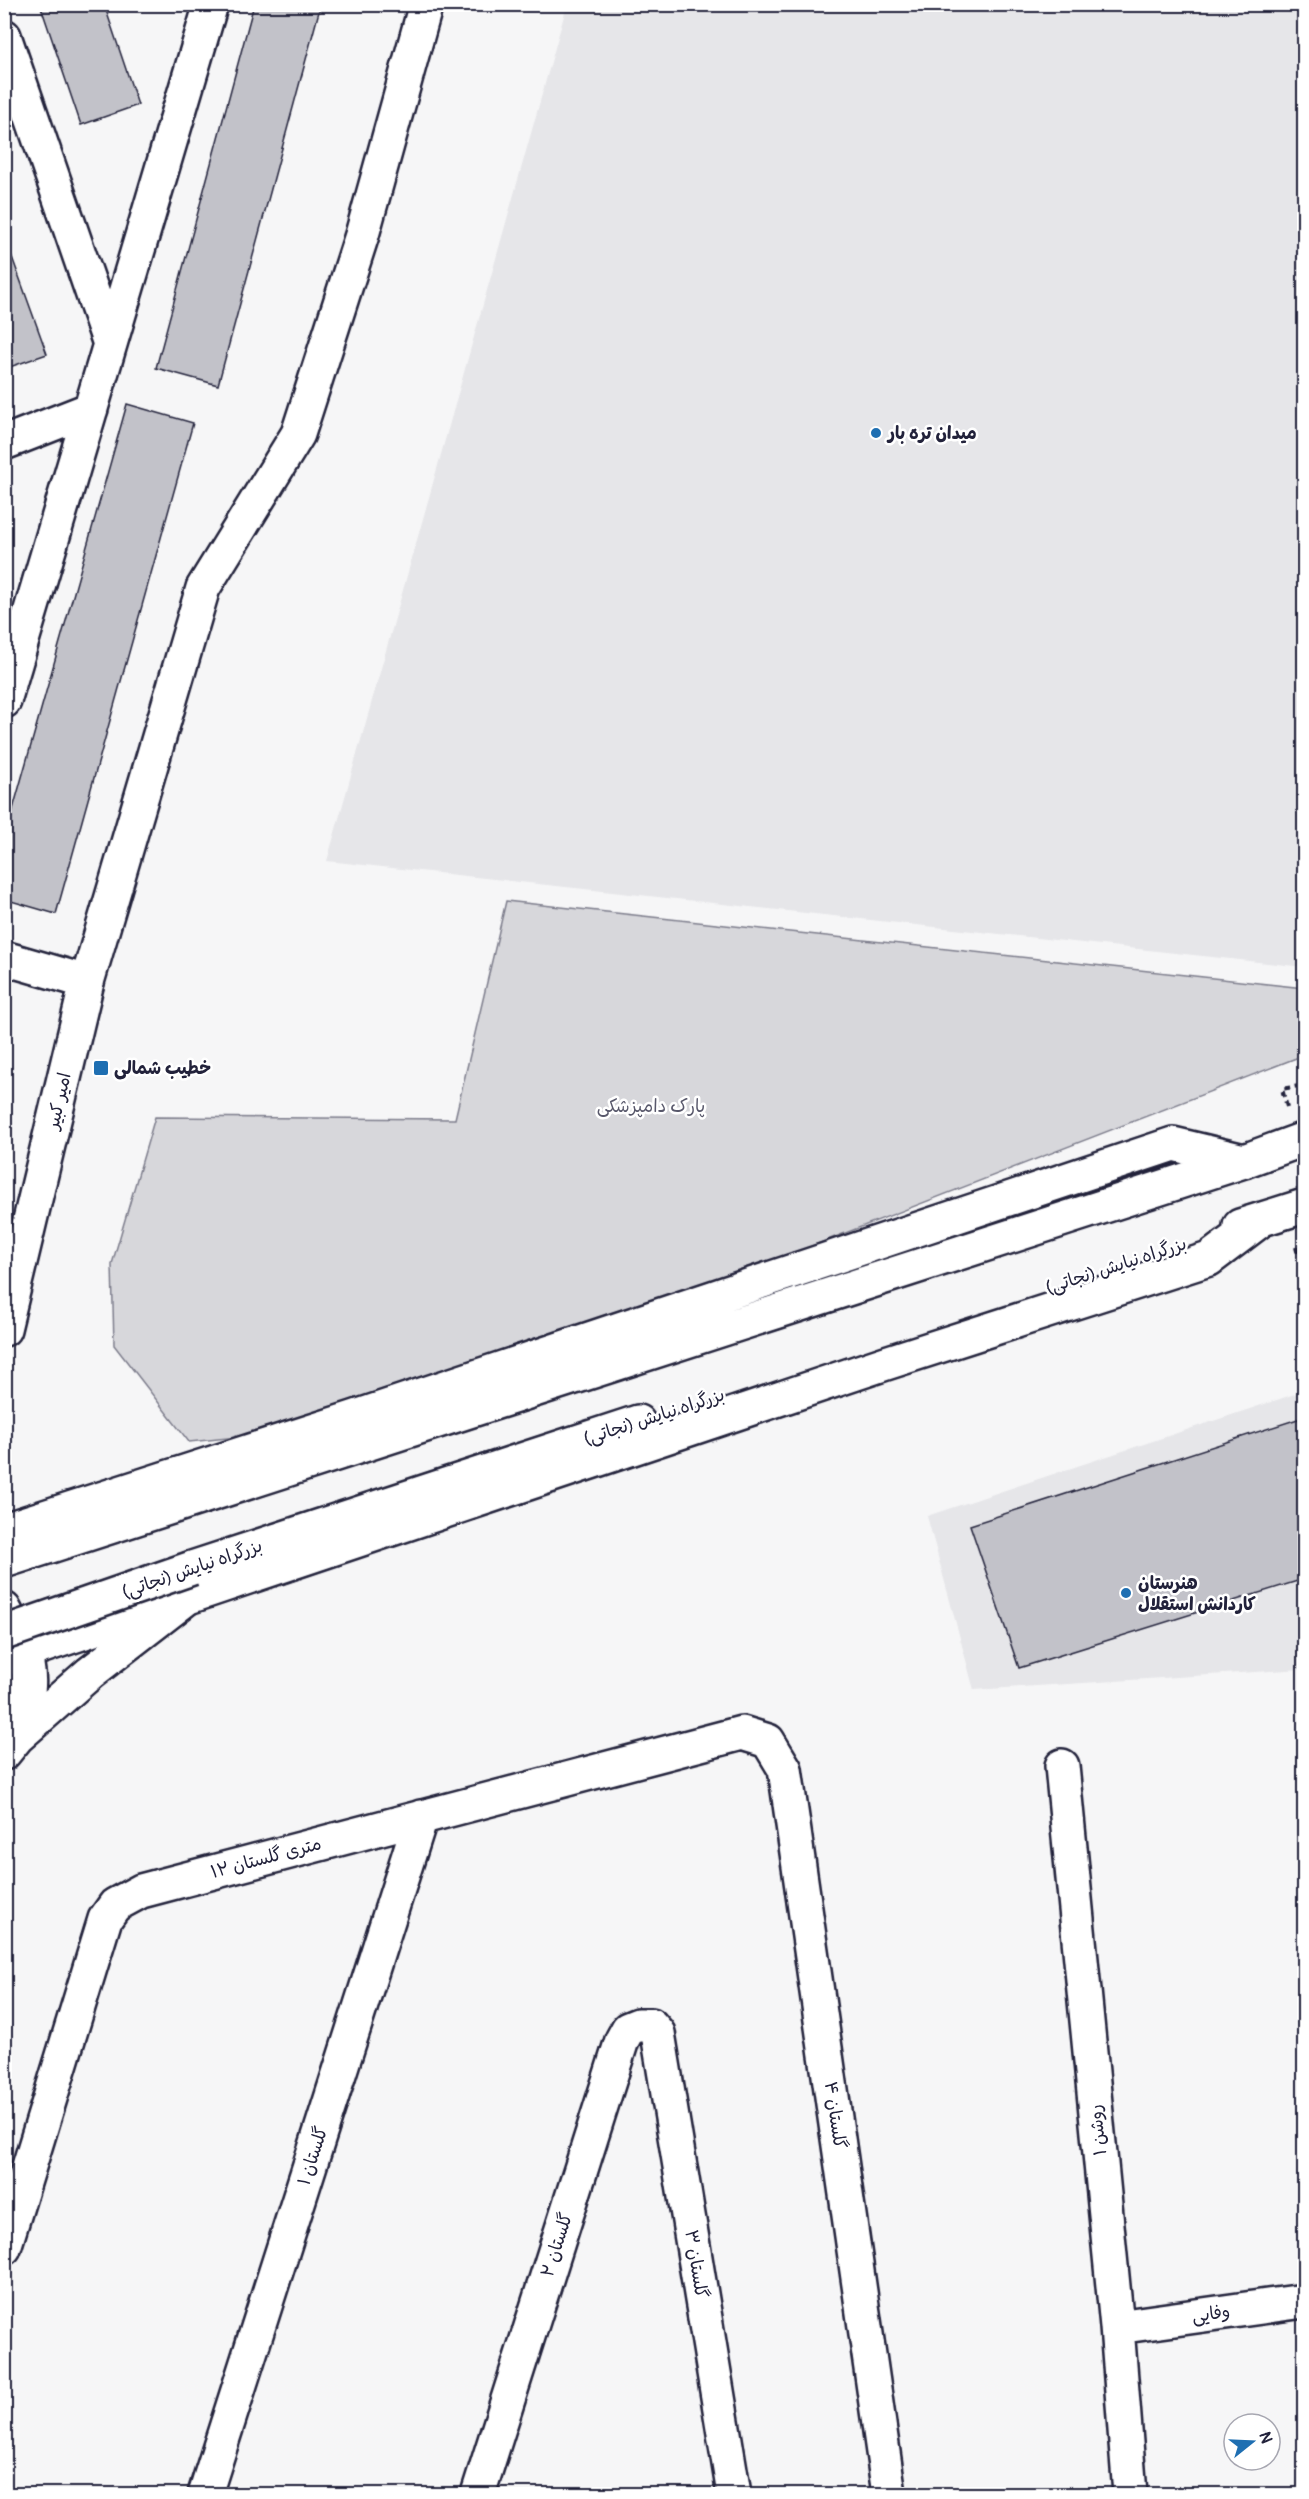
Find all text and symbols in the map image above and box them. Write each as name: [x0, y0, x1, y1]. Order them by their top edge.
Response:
place label: میدان تره بار: [886, 422, 977, 445]
marker: میدان تره بار: [869, 426, 883, 440]
place label: خطیب شمالی: [114, 1057, 211, 1080]
marker: خطیب شمالی: [92, 1059, 110, 1077]
street label: امیر کبیر: [41, 1070, 77, 1134]
park label: پارک دامپزشکی: [597, 1095, 705, 1118]
street label: بزرگراه نیایش (نجاتی): [1042, 1232, 1190, 1300]
street label: بزرگراه نیایش (نجاتی): [580, 1383, 728, 1451]
street label: بزرگراه نیایش (نجاتی): [119, 1534, 265, 1604]
place label: هنرستان کاردانش استقلال: [1138, 1572, 1256, 1616]
marker: هنرستان کاردانش استقلال: [1119, 1586, 1133, 1600]
street label: ۱۲ متری گلستان: [208, 1832, 324, 1884]
street label: گلستان ۴: [819, 2080, 851, 2150]
street label: روشن ۱: [1084, 2103, 1112, 2157]
street label: گلستان ۱: [293, 2123, 333, 2188]
street label: گلستان ۲: [536, 2210, 578, 2280]
street label: گلستان ۳: [679, 2228, 713, 2300]
street label: وفایی: [1190, 2300, 1232, 2328]
north arrow: [1222, 2412, 1282, 2472]
text: N: [1254, 2429, 1277, 2446]

